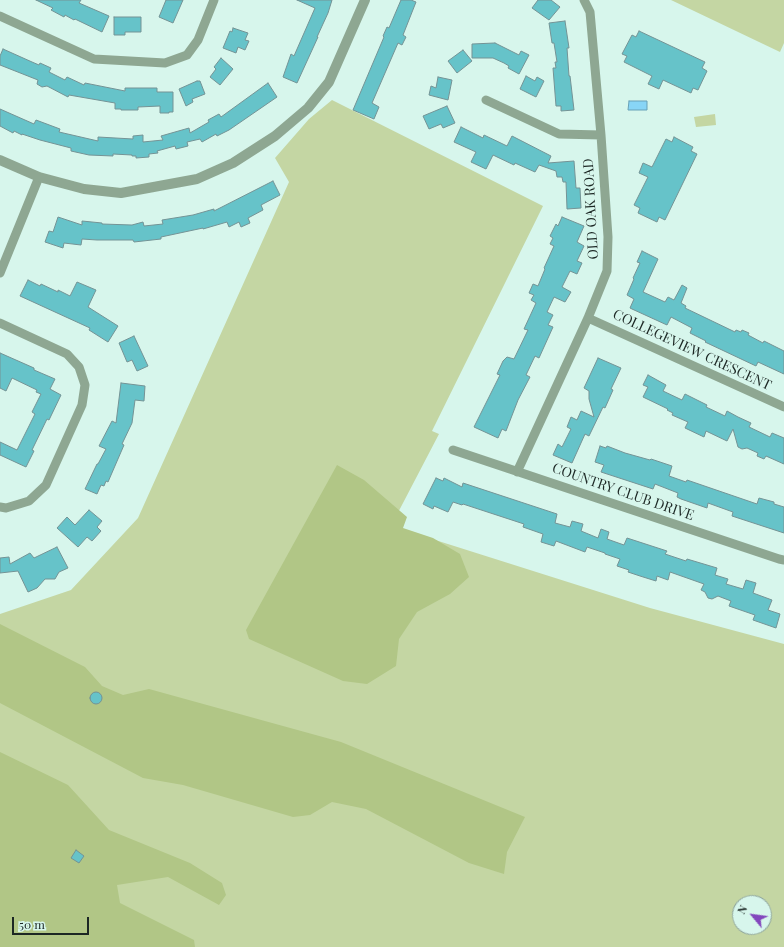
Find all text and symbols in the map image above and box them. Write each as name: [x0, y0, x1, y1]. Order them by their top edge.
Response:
street label: OLD OAK ROAD: [580, 158, 602, 260]
street label: COLLEGEVIEW CRESCENT: [610, 306, 774, 394]
street label: COUNTRY CLUB DRIVE: [550, 460, 696, 524]
north arrow: [732, 895, 772, 935]
text: N: [733, 902, 750, 917]
scale bar: [14, 909, 91, 935]
text: 50 m: [19, 916, 45, 932]

